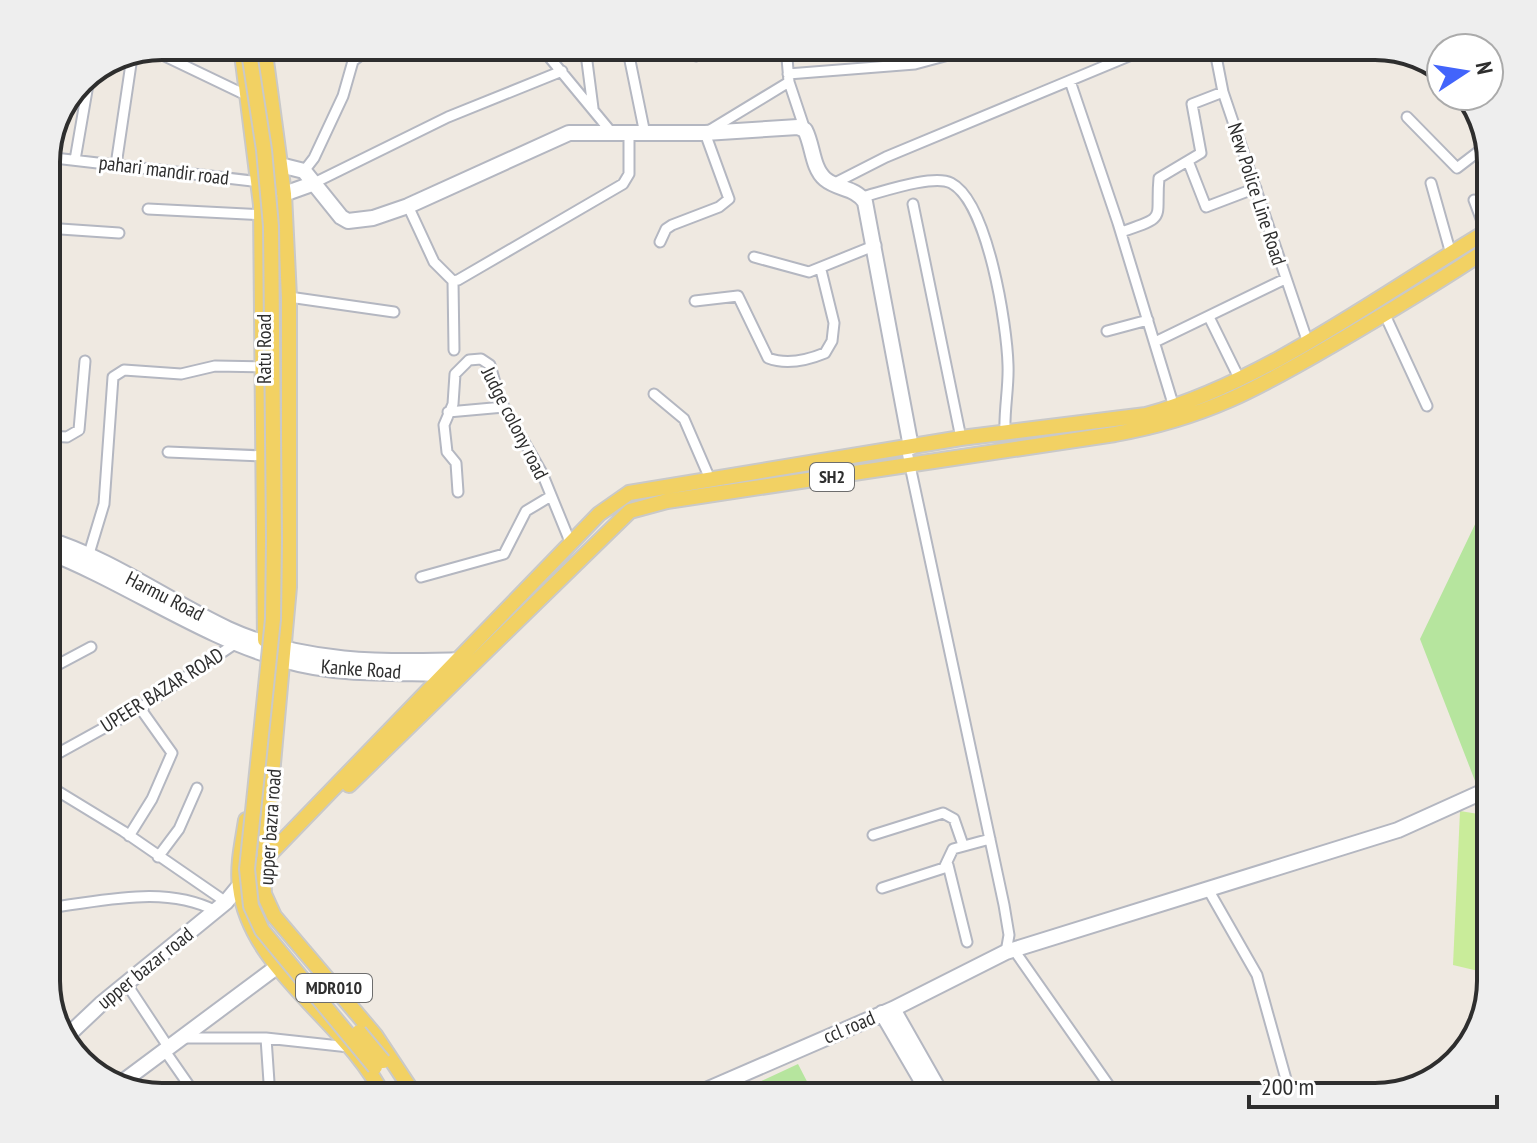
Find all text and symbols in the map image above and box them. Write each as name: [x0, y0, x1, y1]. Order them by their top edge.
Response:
north arrow: [1425, 32, 1505, 112]
text: N: [1470, 59, 1499, 77]
street label: New Police Line Road: [1222, 120, 1292, 268]
street label: pahari mandir road: [97, 149, 231, 191]
street label: Ratu Road: [251, 314, 277, 384]
street label: Judge colony road: [475, 362, 554, 484]
road number: SH2: [810, 463, 854, 491]
street label: Harmu Road: [122, 565, 208, 627]
street label: UPEER BAZAR ROAD: [96, 642, 228, 738]
street label: Kanke Road: [320, 653, 402, 685]
street label: upper bazra road: [253, 768, 287, 886]
street label: upper bazar road: [92, 921, 198, 1015]
road number: MDR010: [296, 974, 372, 1002]
street label: ccl road: [819, 1005, 879, 1049]
scale bar: [1249, 1059, 1497, 1109]
text: 200 m: [1261, 1071, 1314, 1102]

